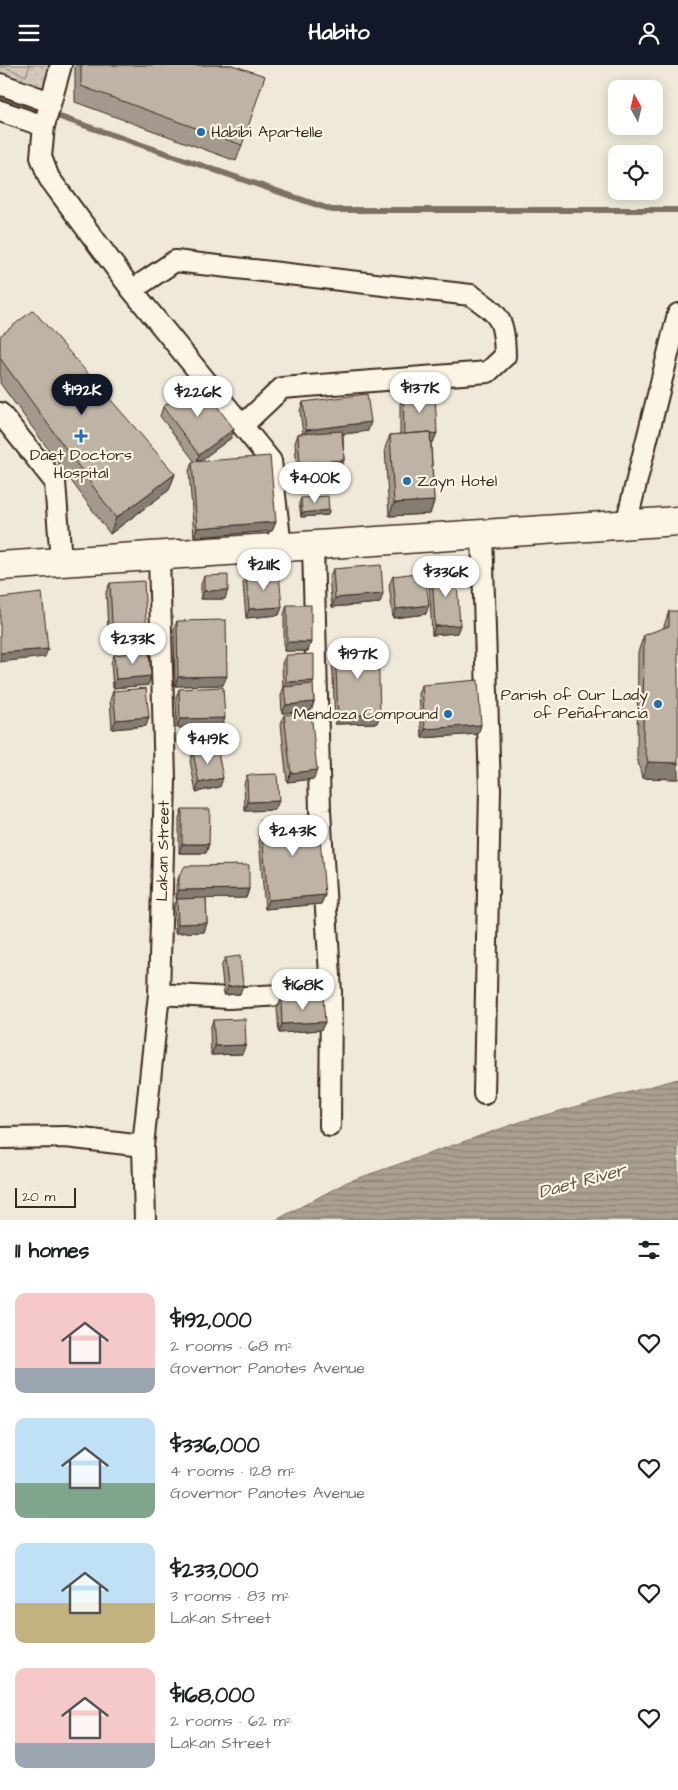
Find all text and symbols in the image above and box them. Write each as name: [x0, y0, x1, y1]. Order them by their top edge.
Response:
text: Habito: [308, 17, 370, 48]
icon: menu: [15, 19, 43, 47]
icon: person: [635, 19, 663, 47]
north arrow: [608, 80, 662, 135]
map controls: [608, 80, 663, 200]
place label: Habibi Apartelle: [211, 121, 323, 143]
marker: Habibi Apartelle: [195, 126, 207, 138]
button: locate: [608, 145, 663, 200]
pin: $137K: [385, 371, 455, 414]
pin: $192K: [47, 373, 117, 416]
pin: $226K: [163, 375, 233, 418]
text: $137K: [401, 377, 439, 399]
text: $192K: [63, 379, 101, 401]
text: $226K: [175, 381, 221, 403]
marker: Daet Doctors Hospital: [74, 429, 88, 443]
place label: Daet Doctors Hospital: [30, 444, 132, 484]
pin: $400K: [280, 461, 350, 504]
text: $400K: [290, 467, 340, 489]
place label: Zayn Hotel: [417, 470, 497, 493]
marker: Zayn Hotel: [401, 475, 413, 487]
pin: $211K: [229, 549, 299, 591]
text: $211K: [248, 554, 280, 576]
pin: $336K: [411, 555, 481, 598]
text: $336K: [424, 561, 468, 583]
pin: $233K: [98, 623, 168, 665]
text: $233K: [111, 628, 155, 650]
pin: $197K: [323, 637, 393, 680]
text: $197K: [338, 643, 378, 665]
place label: Parish of Our Lady of Peñafrancia: [501, 684, 648, 724]
marker: Parish of Our Lady of Peñafrancia: [652, 698, 664, 710]
place label: Mendoza Compound: [293, 703, 438, 725]
marker: Mendoza Compound: [442, 708, 454, 720]
pin: $419K: [173, 723, 243, 765]
text: $419K: [188, 728, 228, 750]
street label: Lakan Street: [151, 800, 175, 902]
pin: $243K: [258, 815, 328, 857]
text: $243K: [270, 820, 316, 842]
pin: $168K: [268, 969, 338, 1011]
text: $168K: [282, 974, 324, 996]
water label: Daet River: [535, 1157, 631, 1205]
scale bar: [15, 1185, 76, 1208]
text: 20 m: [22, 1187, 55, 1207]
text: 11 homes: [15, 1236, 89, 1265]
icon: filters: [635, 1236, 663, 1264]
text: $192,000: [170, 1306, 252, 1335]
icon: home: [55, 1313, 115, 1373]
icon: heart: [635, 1329, 663, 1357]
text: 2 rooms · 68 m²: [170, 1335, 293, 1357]
text: Governor Panotes Avenue: [170, 1357, 365, 1379]
text: $336,000: [170, 1431, 260, 1460]
icon: home: [55, 1438, 115, 1498]
icon: heart: [635, 1454, 663, 1482]
text: 4 rooms · 128 m²: [170, 1460, 296, 1482]
text: Governor Panotes Avenue: [170, 1482, 365, 1504]
text: $233,000: [170, 1556, 259, 1585]
icon: home: [55, 1563, 115, 1623]
icon: heart: [635, 1579, 663, 1607]
text: 3 rooms · 83 m²: [170, 1585, 290, 1607]
text: Lakan Street: [170, 1607, 271, 1629]
text: $168,000: [170, 1681, 255, 1710]
icon: home: [55, 1688, 115, 1748]
icon: heart: [635, 1704, 663, 1732]
text: 2 rooms · 62 m²: [170, 1710, 292, 1732]
text: Lakan Street: [170, 1732, 271, 1754]

